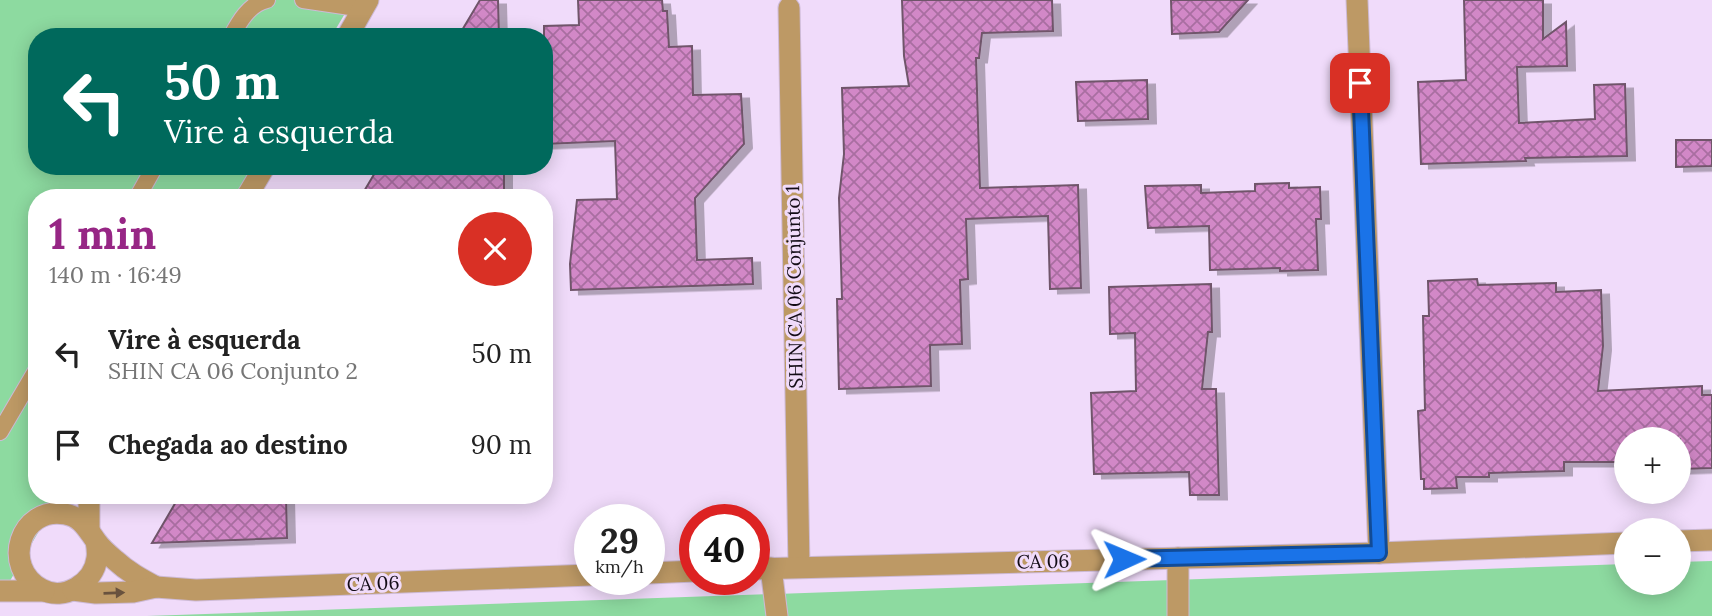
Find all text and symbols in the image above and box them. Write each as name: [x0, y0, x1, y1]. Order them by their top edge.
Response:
text: 50 m: [164, 50, 280, 112]
pin: [1330, 53, 1390, 113]
icon: left: [49, 56, 140, 147]
icon: arrive: [1341, 64, 1379, 102]
text: Vire à esquerda: [164, 111, 394, 152]
street label: SHIN CA 06 Conjunto 1: [780, 185, 808, 389]
text: 1 min: [49, 207, 156, 261]
button: close: [458, 212, 532, 286]
text: 140 m · 16:49: [49, 260, 182, 289]
text: Vire à esquerda: [108, 323, 301, 356]
icon: left: [49, 335, 87, 373]
text: 50 m: [472, 337, 532, 370]
text: SHIN CA 06 Conjunto 2: [108, 356, 358, 385]
icon: arrive: [49, 426, 87, 464]
map controls: [1614, 427, 1691, 595]
button: +: [1614, 427, 1691, 504]
text: Chegada ao destino: [108, 428, 348, 461]
text: 90 m: [471, 428, 532, 461]
speed limit sign: 40: [679, 504, 770, 595]
text: 29: [600, 518, 639, 563]
button: −: [1614, 518, 1691, 595]
position arrow: [1087, 522, 1161, 596]
street label: CA 06: [1016, 549, 1070, 573]
text: km/h: [595, 555, 644, 578]
street label: CA 06: [346, 570, 400, 596]
one-way arrow: [104, 587, 126, 598]

